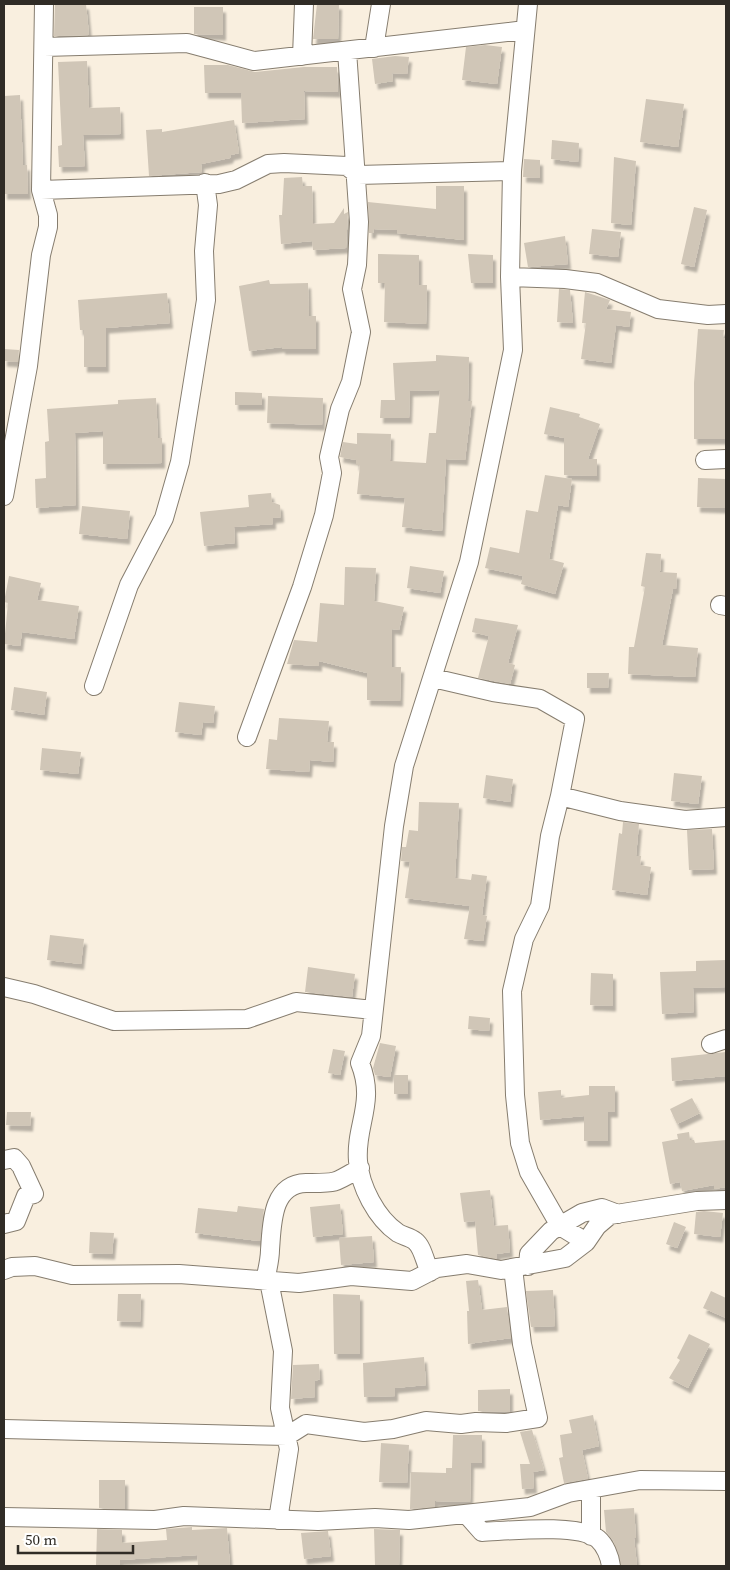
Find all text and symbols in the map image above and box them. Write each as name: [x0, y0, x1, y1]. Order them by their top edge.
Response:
scale bar: [18, 1522, 132, 1554]
text: 50 m: [25, 1529, 57, 1550]

